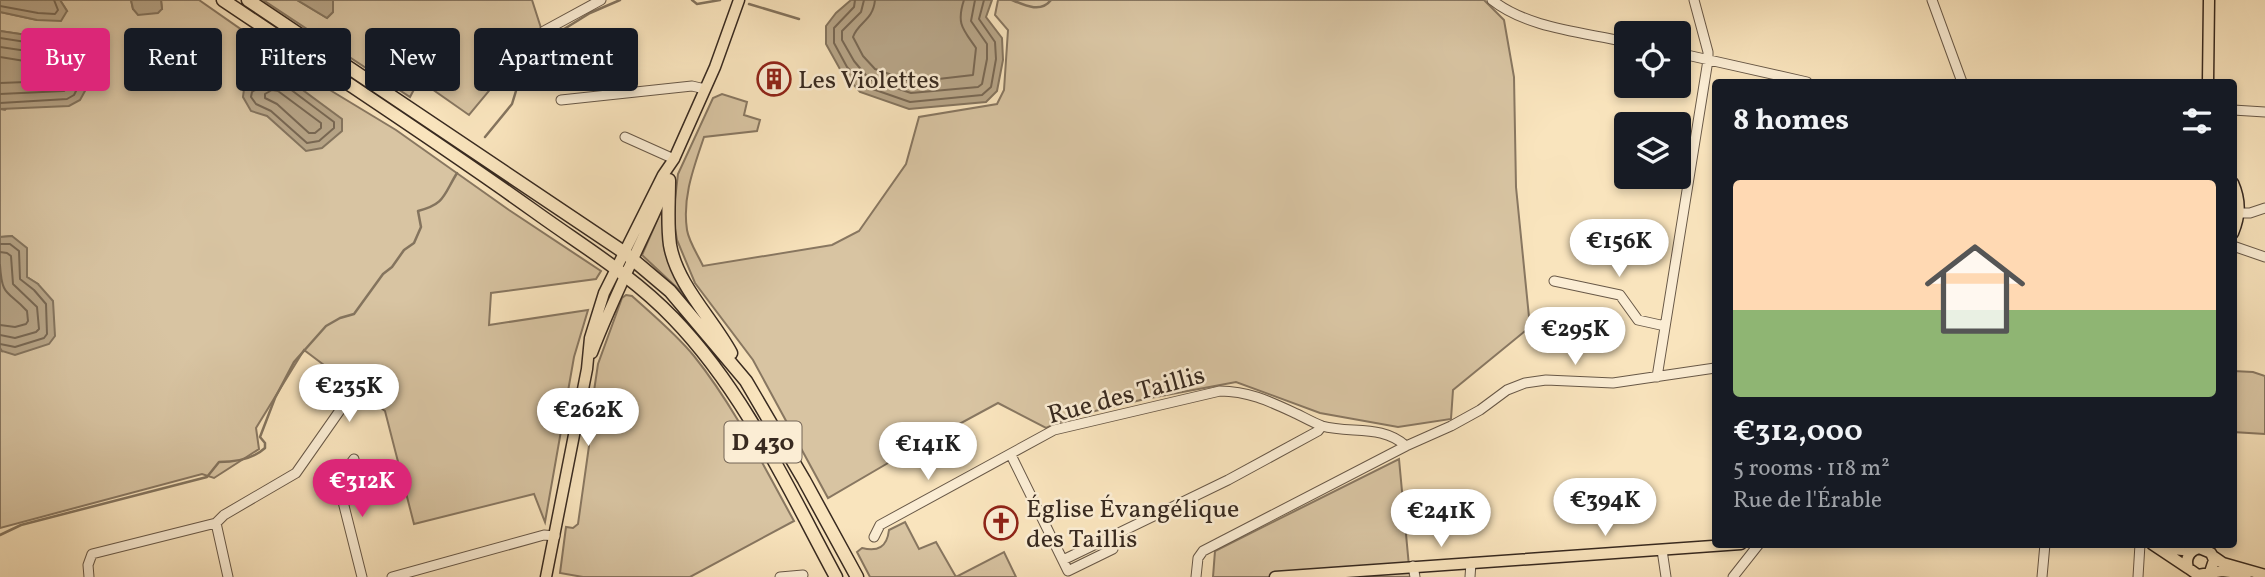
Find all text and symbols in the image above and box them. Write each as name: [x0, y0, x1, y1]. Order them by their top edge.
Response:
map controls: [1614, 21, 1691, 189]
button: locate: [1614, 21, 1691, 98]
chip: Buy: [21, 28, 110, 91]
chip: Rent: [124, 28, 222, 91]
chip: Filters: [236, 28, 351, 91]
chip: New: [365, 28, 460, 91]
chip: Apartment: [474, 28, 638, 91]
building icon: Les Violettes: [755, 60, 793, 98]
place label: Les Violettes: [798, 63, 940, 99]
text: 8 homes: [1733, 100, 1849, 142]
icon: filters: [2178, 102, 2216, 140]
button: layers: [1614, 112, 1691, 189]
pin: €156K: [1570, 219, 1668, 279]
text: €156K: [1586, 226, 1652, 258]
icon: home: [1912, 226, 2038, 352]
pin: €295K: [1526, 308, 1624, 367]
text: €295K: [1540, 314, 1610, 346]
street label: Rue des Taillis: [1044, 358, 1209, 434]
pin: €235K: [300, 364, 398, 424]
text: €235K: [315, 371, 383, 403]
pin: €262K: [539, 388, 637, 448]
text: €262K: [553, 395, 623, 427]
text: €312,000: [1733, 411, 1863, 453]
road number: D 430: [724, 422, 802, 462]
pin: €141K: [879, 422, 977, 482]
text: €141K: [895, 429, 961, 461]
text: 5 rooms · 118 m²: [1733, 453, 1890, 485]
pin: €312K: [313, 460, 411, 519]
text: €312K: [329, 466, 395, 498]
pin: €394K: [1556, 478, 1654, 538]
text: €394K: [1569, 485, 1641, 517]
text: Rue de l'Érable: [1733, 485, 1882, 517]
pin: €241K: [1392, 490, 1490, 549]
place label: Église Évangélique des Taillis: [1026, 492, 1239, 558]
text: €241K: [1407, 496, 1475, 528]
church icon: Église Évangélique des Taillis: [982, 504, 1020, 542]

